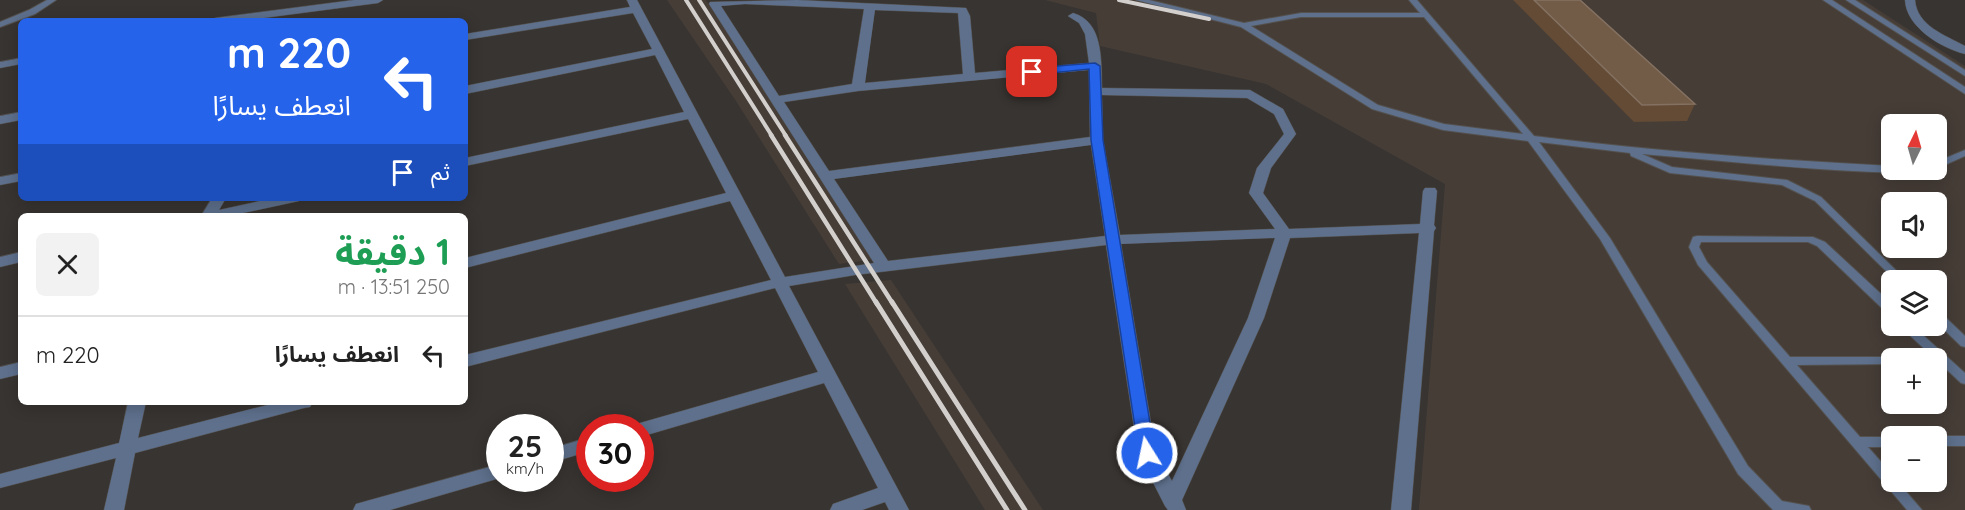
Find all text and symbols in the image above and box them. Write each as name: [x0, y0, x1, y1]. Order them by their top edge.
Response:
text: 220 m: [227, 26, 351, 79]
icon: left: [372, 42, 450, 120]
pin: [1006, 46, 1057, 97]
icon: arrive: [1015, 55, 1048, 88]
text: انعطف يسارًا: [213, 88, 351, 122]
north arrow: [1881, 114, 1947, 180]
map controls: [1881, 114, 1947, 492]
icon: arrive: [386, 156, 419, 189]
text: ثم: [431, 158, 450, 186]
button: sound: [1881, 192, 1947, 258]
text: 1 دقيقة: [335, 229, 450, 274]
button: close: [36, 233, 99, 296]
button: layers: [1881, 270, 1947, 336]
text: 250 m · 13:51: [338, 274, 450, 299]
icon: left: [417, 339, 450, 372]
text: انعطف يسارًا: [275, 340, 399, 368]
text: 220 m: [36, 341, 100, 369]
button: +: [1881, 348, 1947, 414]
speed limit sign: 30: [576, 414, 654, 492]
position arrow: [1115, 421, 1179, 485]
button: −: [1881, 426, 1947, 492]
text: 25: [508, 427, 542, 465]
text: km/h: [506, 459, 544, 478]

